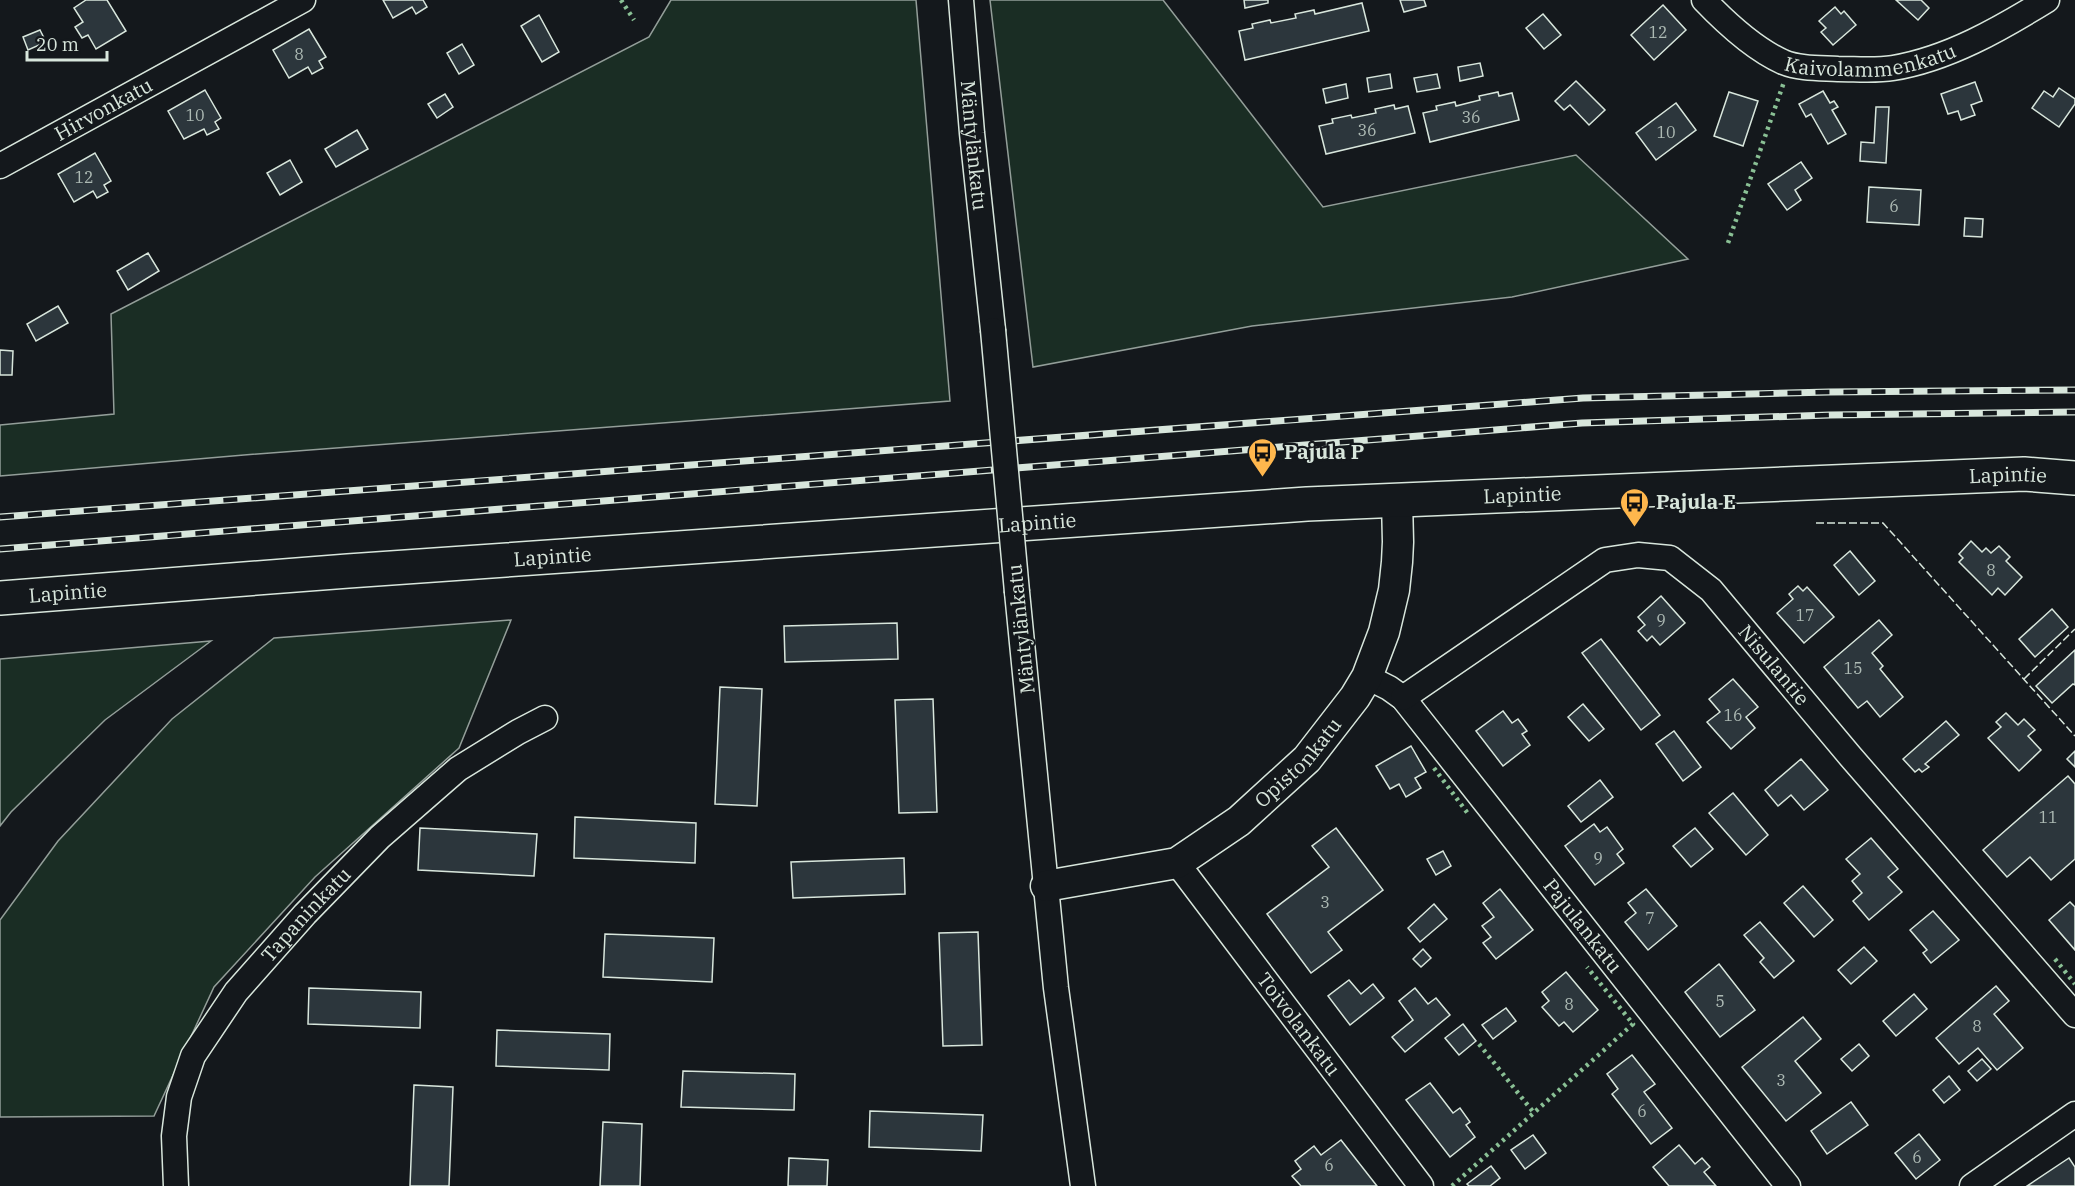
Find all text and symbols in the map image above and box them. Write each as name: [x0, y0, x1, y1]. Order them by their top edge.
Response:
house number: 12: [1648, 22, 1668, 42]
scale bar: [27, 24, 106, 62]
text: 20 m: [36, 33, 79, 56]
street label: Kaivolammenkatu: [1782, 37, 1960, 83]
house number: 8: [294, 44, 304, 64]
street label: Hirvonkatu: [49, 71, 157, 147]
street label: Mäntylänkatu: [955, 79, 994, 212]
house number: 10: [185, 105, 205, 125]
house number: 36: [1461, 107, 1481, 127]
house number: 36: [1357, 120, 1377, 140]
house number: 10: [1656, 122, 1676, 142]
house number: 12: [74, 167, 94, 187]
house number: 6: [1889, 196, 1899, 216]
bus stop icon: Pajula P: [1247, 436, 1279, 478]
place label: Pajula P: [1284, 438, 1364, 465]
street label: Lapintie: [1968, 460, 2048, 489]
street label: Lapintie: [1483, 479, 1562, 510]
bus stop icon: Pajula E: [1619, 486, 1651, 528]
place label: Pajula E: [1656, 488, 1736, 515]
street label: Lapintie: [997, 506, 1077, 539]
street label: Lapintie: [512, 540, 592, 572]
house number: 8: [1986, 560, 1996, 580]
street label: Mäntylänkatu: [1000, 563, 1041, 695]
street label: Lapintie: [28, 576, 108, 609]
house number: 17: [1795, 605, 1815, 625]
house number: 9: [1656, 610, 1666, 630]
street label: Nisulantie: [1732, 619, 1816, 711]
house number: 15: [1843, 658, 1863, 678]
house number: 16: [1723, 705, 1743, 725]
street label: Opistonkatu: [1248, 712, 1347, 814]
house number: 11: [2038, 807, 2058, 827]
house number: 9: [1593, 848, 1603, 868]
street label: Tapaninkatu: [255, 861, 356, 968]
street label: Pajulankatu: [1537, 873, 1629, 978]
house number: 3: [1320, 892, 1330, 912]
house number: 7: [1645, 908, 1655, 928]
street label: Toivolankatu: [1251, 967, 1347, 1081]
house number: 5: [1715, 991, 1725, 1011]
house number: 8: [1564, 994, 1574, 1014]
house number: 8: [1972, 1016, 1982, 1036]
house number: 3: [1776, 1070, 1786, 1090]
house number: 6: [1637, 1101, 1647, 1121]
house number: 6: [1912, 1147, 1922, 1167]
house number: 6: [1324, 1155, 1334, 1175]

